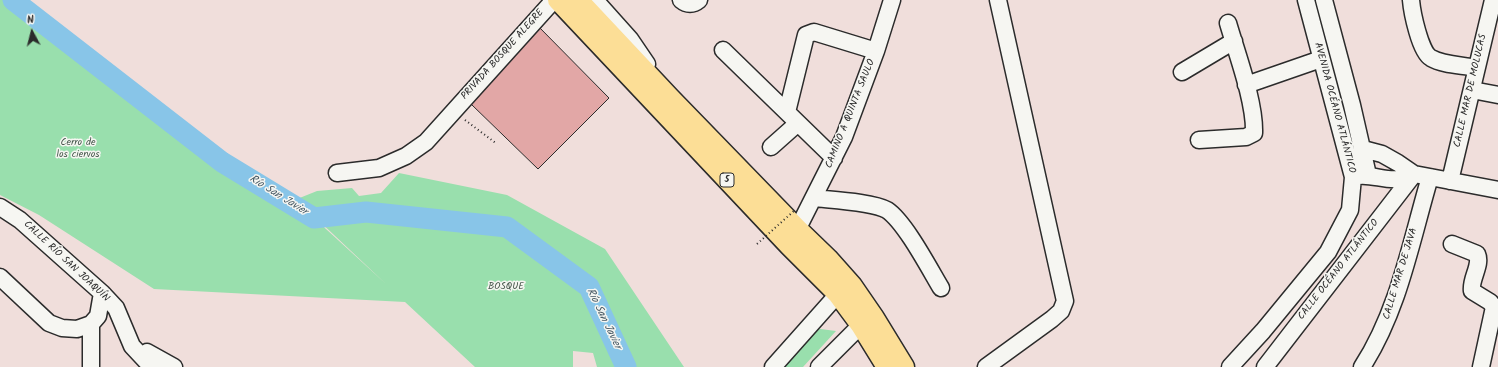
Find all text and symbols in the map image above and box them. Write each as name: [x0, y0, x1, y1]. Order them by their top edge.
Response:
street label: PRIVADA BOSQUE ALEGRE: [459, 7, 547, 103]
text: N: [26, 11, 35, 29]
north arrow: [12, 12, 52, 52]
street label: CALLE MAR DE MOLUCAS: [1452, 33, 1490, 149]
street label: AVENIDA OCÉANO ATLÁNTICO: [1311, 41, 1357, 175]
street label: CAMINO A QUINTA SAULO: [824, 58, 878, 170]
park label: Cerro de los ciervos: [57, 137, 99, 160]
water label: Río San Javier: [247, 173, 309, 219]
road number: 5: [720, 173, 734, 187]
street label: CALLE OCÉANO ATLÁNTICO: [1296, 217, 1382, 323]
street label: CALLE RÍO SAN JOAQUÍN: [20, 219, 112, 305]
street label: CALLE MAR DE JAVA: [1381, 227, 1421, 321]
park label: BOSQUE: [488, 281, 524, 293]
water label: Río San Javier: [583, 287, 623, 351]

